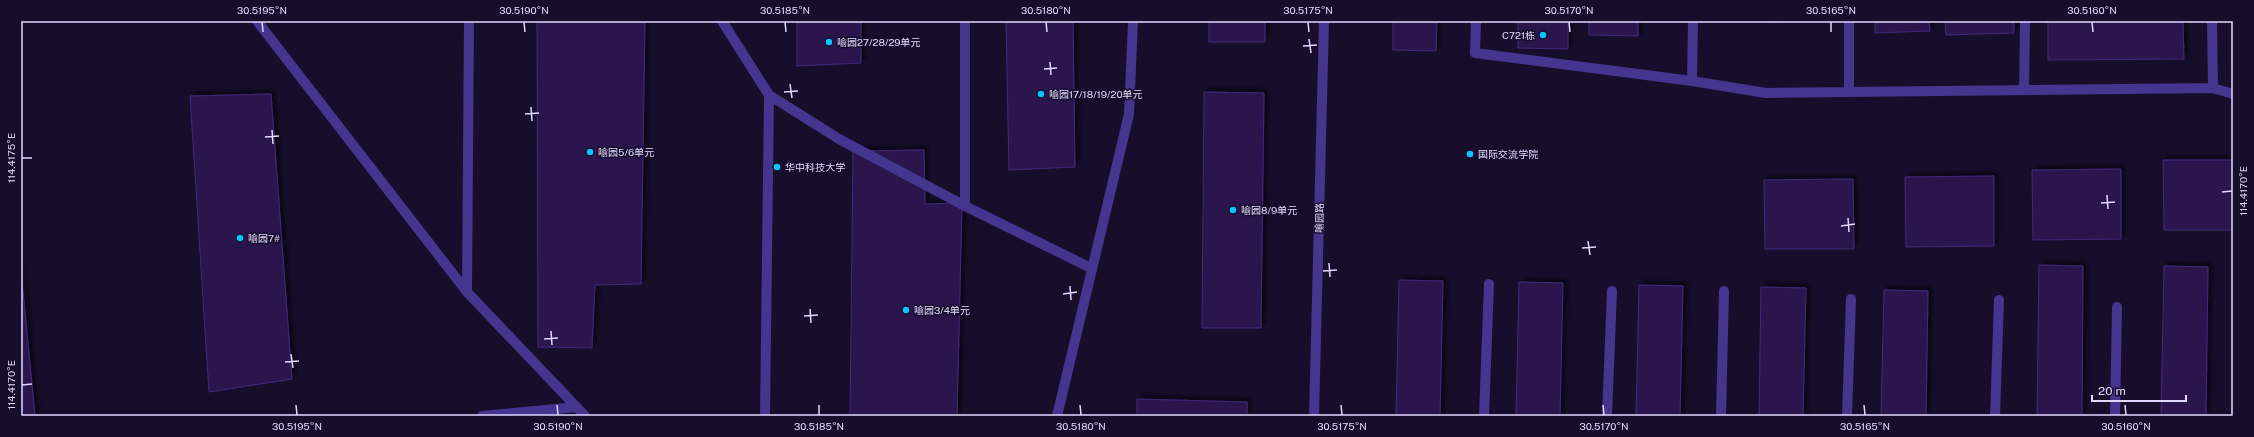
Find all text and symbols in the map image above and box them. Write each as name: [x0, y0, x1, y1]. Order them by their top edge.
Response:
text: 30.5195°N: [237, 4, 287, 16]
text: 30.5190°N: [499, 4, 549, 16]
text: 30.5185°N: [760, 4, 810, 16]
text: 30.5180°N: [1021, 4, 1071, 16]
text: 30.5175°N: [1283, 4, 1333, 16]
text: 30.5170°N: [1544, 4, 1594, 16]
text: 30.5165°N: [1806, 4, 1856, 16]
text: 30.5160°N: [2067, 4, 2117, 16]
place label: C721栋: [1502, 29, 1535, 41]
marker: C721栋: [1538, 30, 1548, 40]
place label: 喻园27/28/29单元: [837, 36, 921, 48]
marker: 喻园27/28/29单元: [824, 37, 834, 47]
place label: 喻园17/18/19/20单元: [1049, 88, 1143, 100]
marker: 喻园17/18/19/20单元: [1036, 89, 1046, 99]
text: 114.4175°E: [5, 133, 17, 183]
place label: 喻园5/6单元: [598, 146, 654, 158]
marker: 喻园5/6单元: [585, 147, 595, 157]
place label: 国际交流学院: [1478, 148, 1538, 160]
marker: 国际交流学院: [1465, 149, 1475, 159]
place label: 华中科技大学: [785, 161, 845, 173]
marker: 华中科技大学: [772, 162, 782, 172]
text: 114.4170°E: [2237, 166, 2249, 216]
street label: 喻园路: [1313, 203, 1325, 233]
place label: 喻园8/9单元: [1241, 204, 1297, 216]
marker: 喻园8/9单元: [1228, 205, 1238, 215]
place label: 喻园7#: [248, 232, 280, 244]
marker: 喻园7#: [235, 233, 245, 243]
place label: 喻园3/4单元: [914, 304, 970, 316]
marker: 喻园3/4单元: [901, 305, 911, 315]
text: 114.4170°E: [5, 360, 17, 410]
scale bar: [2092, 377, 2186, 403]
text: 20 m: [2098, 384, 2126, 398]
text: 30.5195°N: [272, 420, 322, 432]
text: 30.5190°N: [533, 420, 583, 432]
text: 30.5185°N: [794, 420, 844, 432]
text: 30.5180°N: [1056, 420, 1106, 432]
text: 30.5175°N: [1317, 420, 1367, 432]
text: 30.5170°N: [1579, 420, 1629, 432]
text: 30.5165°N: [1840, 420, 1890, 432]
text: 30.5160°N: [2101, 420, 2151, 432]

